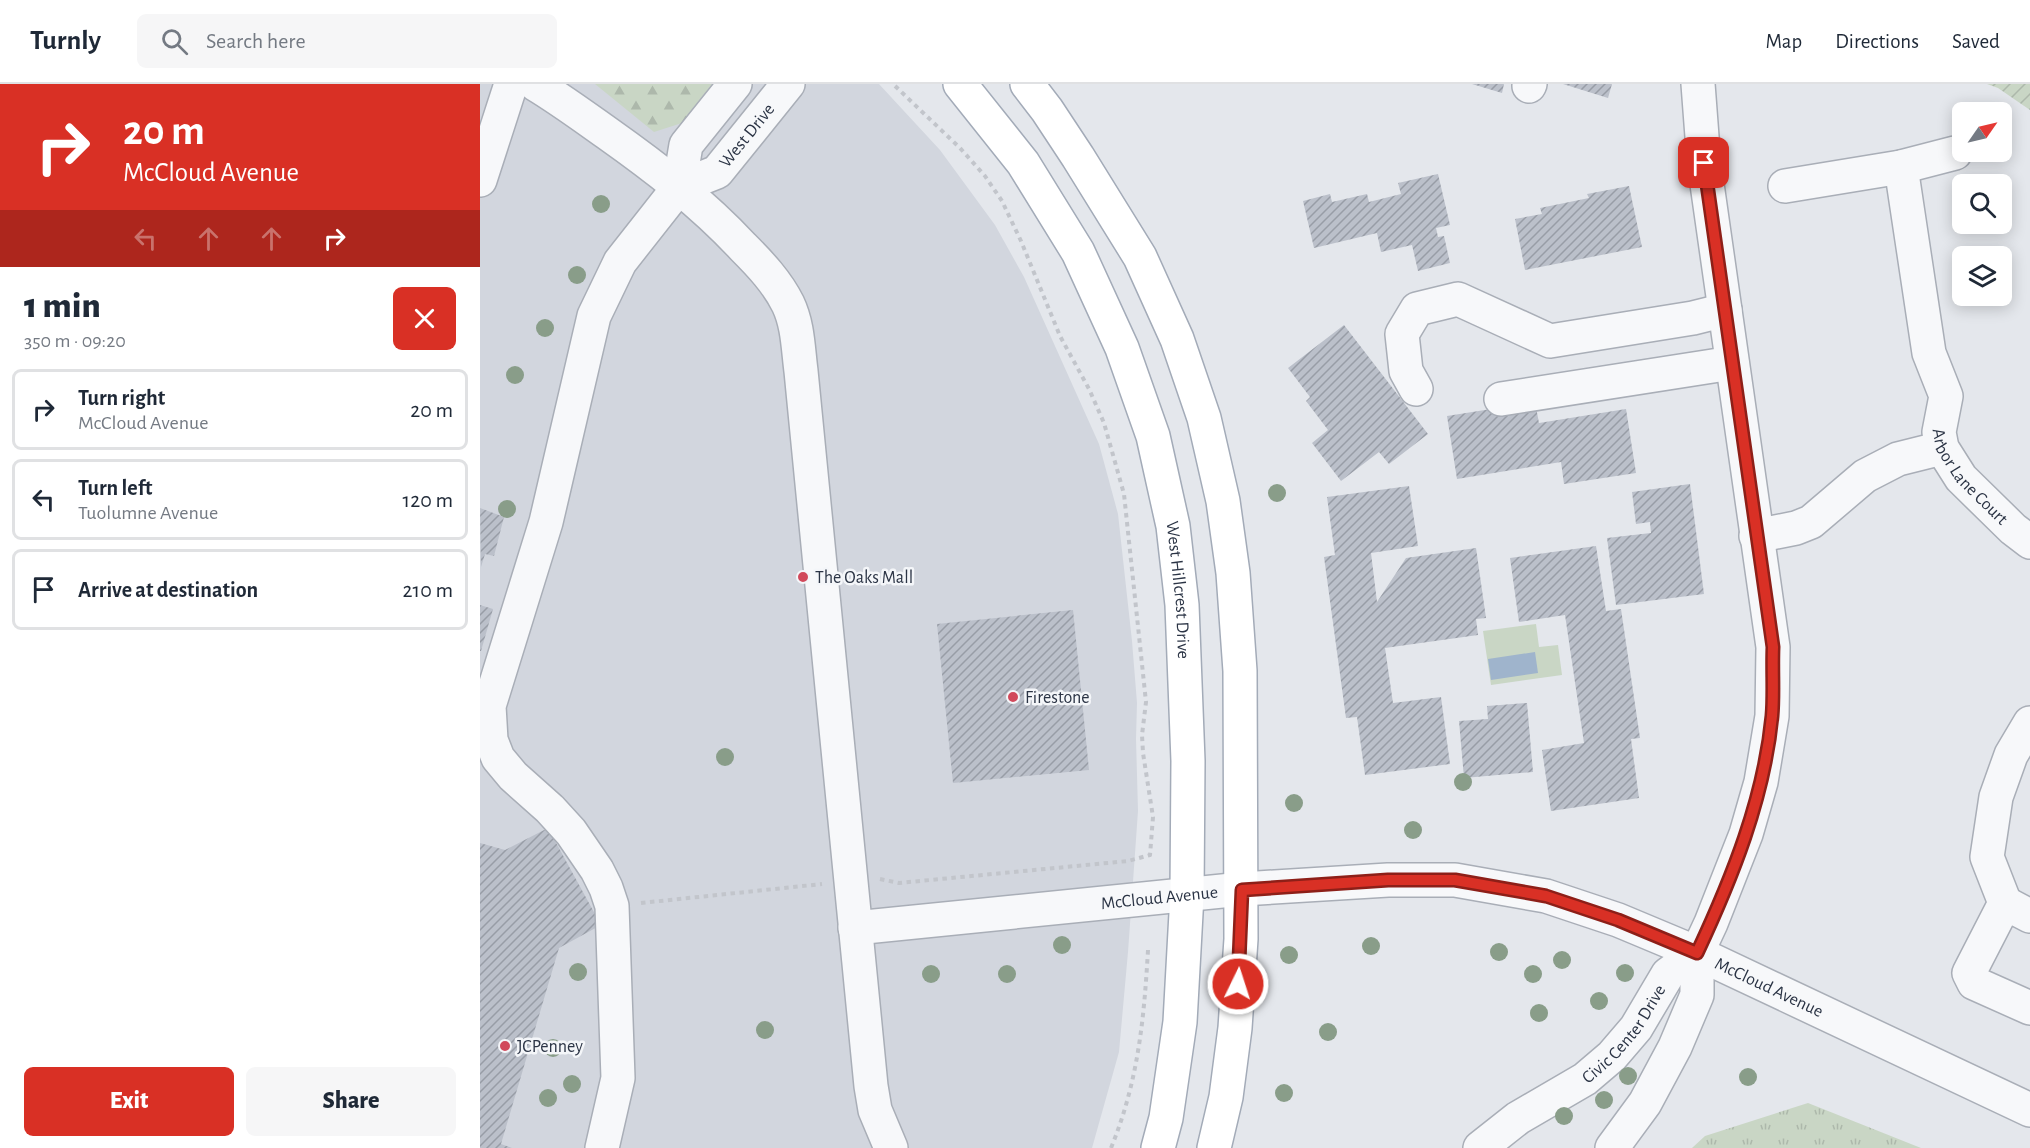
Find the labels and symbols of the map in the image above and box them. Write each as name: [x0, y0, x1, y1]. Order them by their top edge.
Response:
street label: West Drive: [716, 101, 778, 171]
north arrow: [1952, 102, 2012, 162]
pin: [1678, 137, 1729, 188]
street label: Arbor Lane Court: [1928, 427, 2011, 529]
street label: West Hillcrest Drive: [1163, 520, 1192, 659]
place label: The Oaks Mall: [815, 569, 913, 587]
marker: The Oaks Mall: [796, 570, 810, 584]
place label: Firestone: [1025, 689, 1090, 707]
marker: Firestone: [1006, 690, 1020, 704]
street label: McCloud Avenue: [1100, 883, 1219, 913]
position arrow: [1206, 952, 1270, 1016]
street label: McCloud Avenue: [1712, 955, 1826, 1021]
street label: Civic Center Drive: [1579, 982, 1670, 1087]
place label: JCPenney: [517, 1038, 583, 1056]
marker: JCPenney: [498, 1039, 512, 1053]

